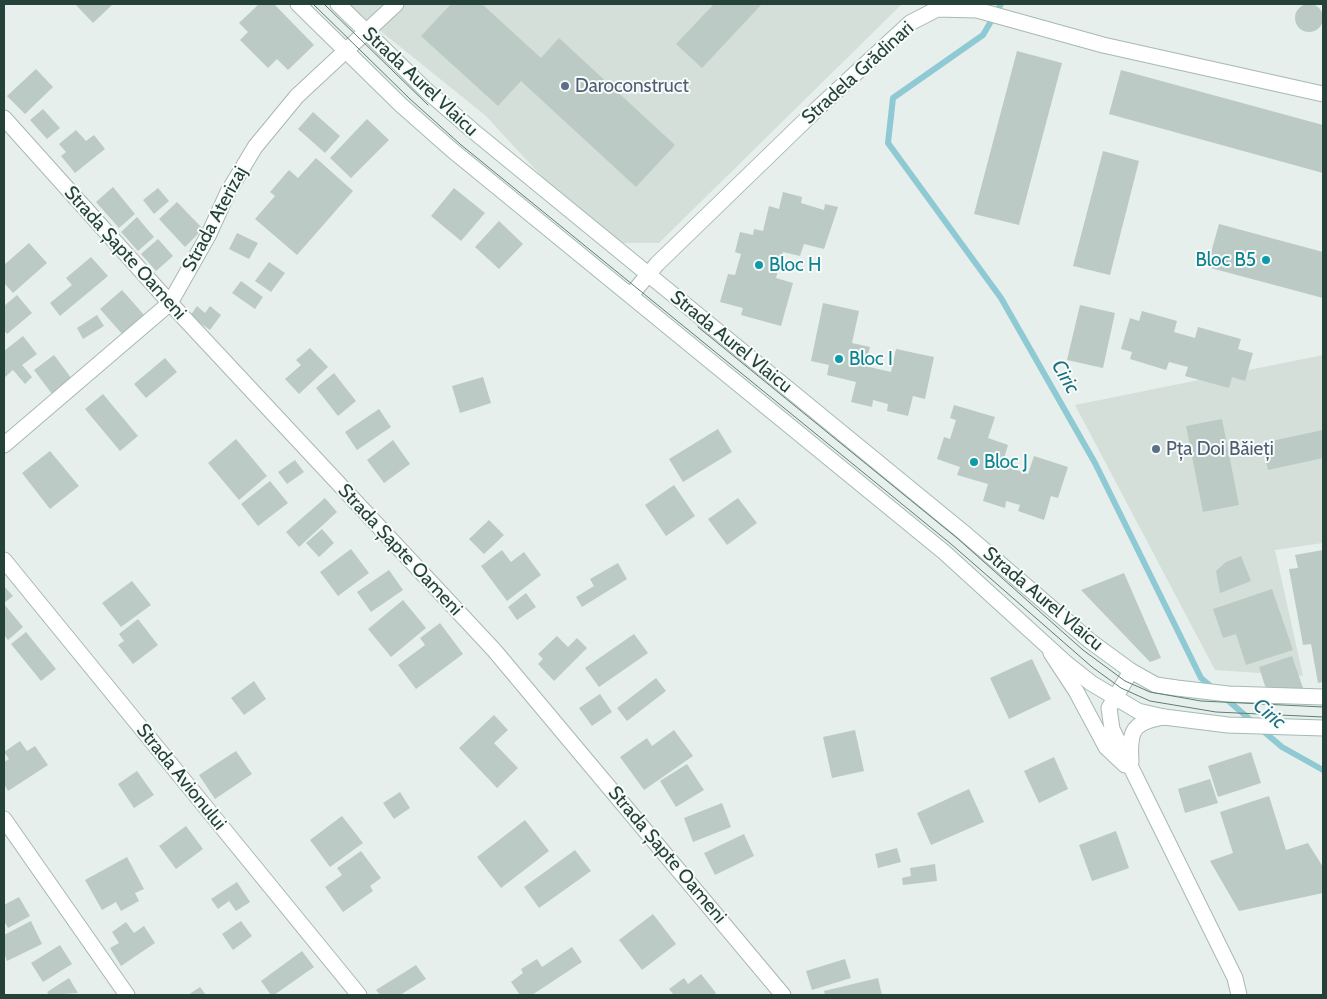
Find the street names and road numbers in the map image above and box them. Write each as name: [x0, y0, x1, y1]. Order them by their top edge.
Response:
street label: Stradela Grădinari: [797, 17, 919, 129]
street label: Strada Aurel Vlaicu: [358, 23, 482, 141]
street label: Strada Aterizaj: [178, 163, 252, 275]
street label: Strada Șapte Oameni: [59, 182, 191, 324]
street label: Strada Aurel Vlaicu: [666, 286, 796, 398]
street label: Strada Șapte Oameni: [333, 479, 467, 621]
street label: Strada Aurel Vlaicu: [978, 542, 1108, 656]
street label: Strada Avionului: [131, 719, 231, 835]
street label: Strada Șapte Oameni: [603, 782, 731, 928]

